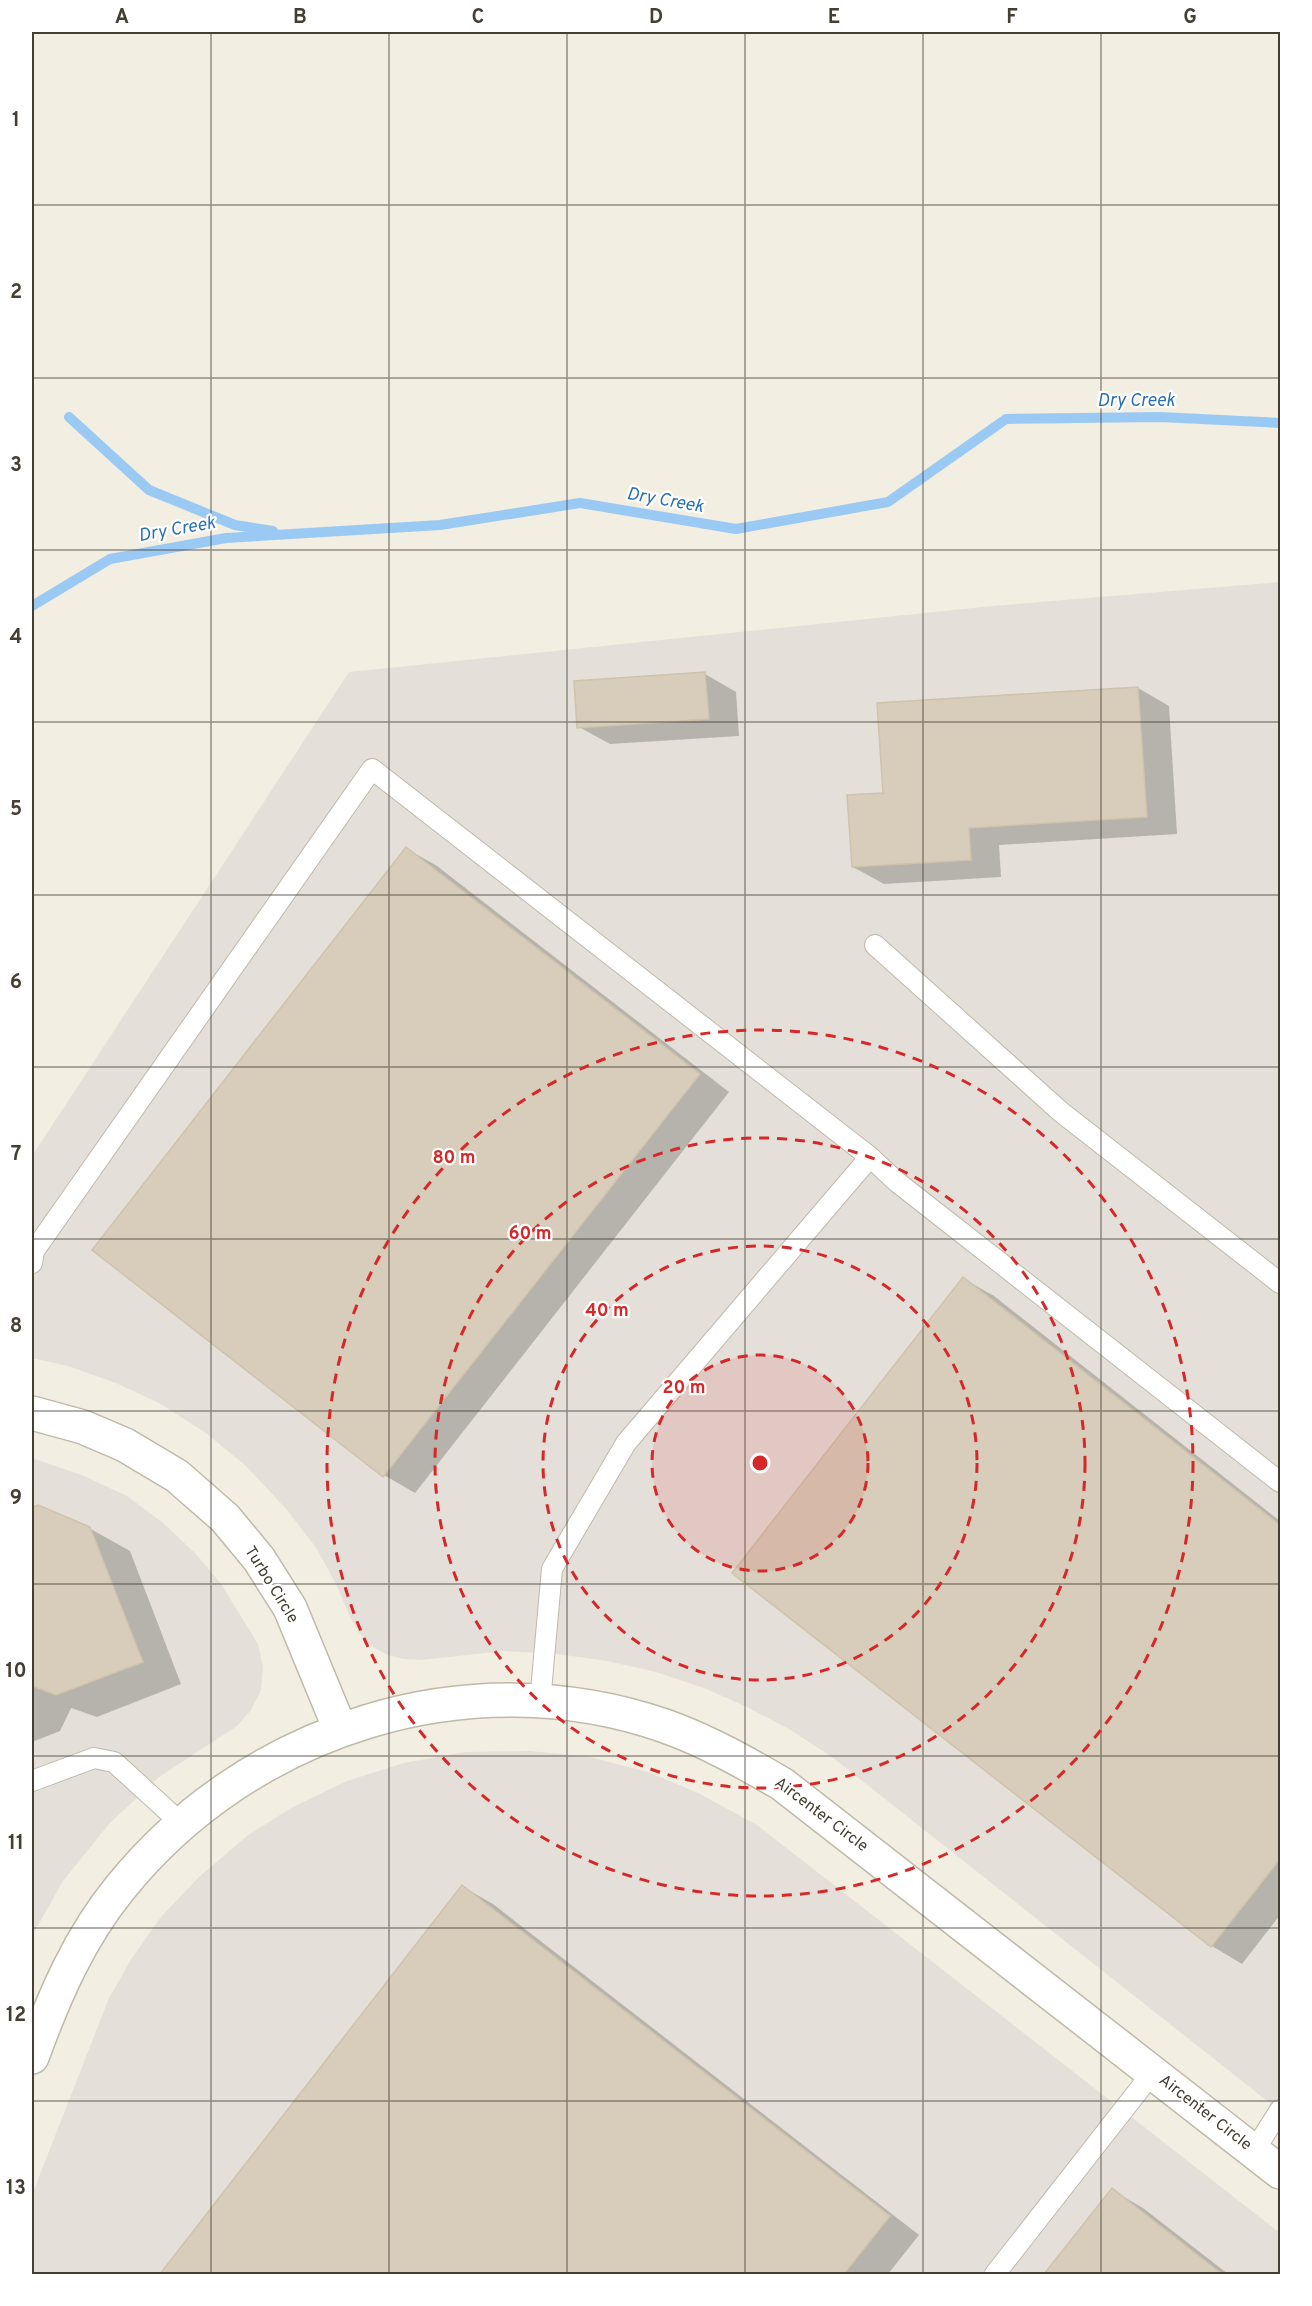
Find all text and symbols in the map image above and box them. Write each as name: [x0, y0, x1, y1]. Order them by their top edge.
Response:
text: A: [115, 5, 129, 31]
text: B: [293, 5, 307, 31]
text: C: [472, 5, 484, 31]
text: D: [649, 5, 663, 31]
text: E: [828, 5, 840, 31]
text: F: [1006, 5, 1018, 31]
text: G: [1183, 5, 1197, 31]
text: 1: [12, 108, 20, 134]
text: 2: [10, 280, 22, 306]
water label: Dry Creek: [1097, 390, 1176, 413]
text: 3: [10, 453, 22, 479]
water label: Dry Creek: [625, 483, 706, 519]
water label: Dry Creek: [137, 512, 218, 548]
text: 4: [10, 625, 22, 651]
text: 5: [10, 797, 22, 823]
text: 6: [10, 970, 22, 996]
text: 7: [11, 1142, 21, 1168]
text: 80 m: [432, 1147, 476, 1170]
text: 60 m: [508, 1223, 552, 1246]
text: 40 m: [585, 1300, 629, 1323]
text: 8: [10, 1314, 22, 1340]
text: 20 m: [662, 1377, 706, 1400]
centre of rings: [750, 1453, 770, 1473]
text: 9: [10, 1486, 22, 1512]
street label: Turbo Circle: [239, 1543, 303, 1627]
text: 10: [5, 1659, 27, 1685]
street label: Aircenter Circle: [770, 1773, 872, 1857]
text: 11: [8, 1831, 24, 1857]
text: 12: [6, 2003, 26, 2029]
street label: Aircenter Circle: [1155, 2071, 1255, 2155]
text: 13: [6, 2176, 26, 2202]

